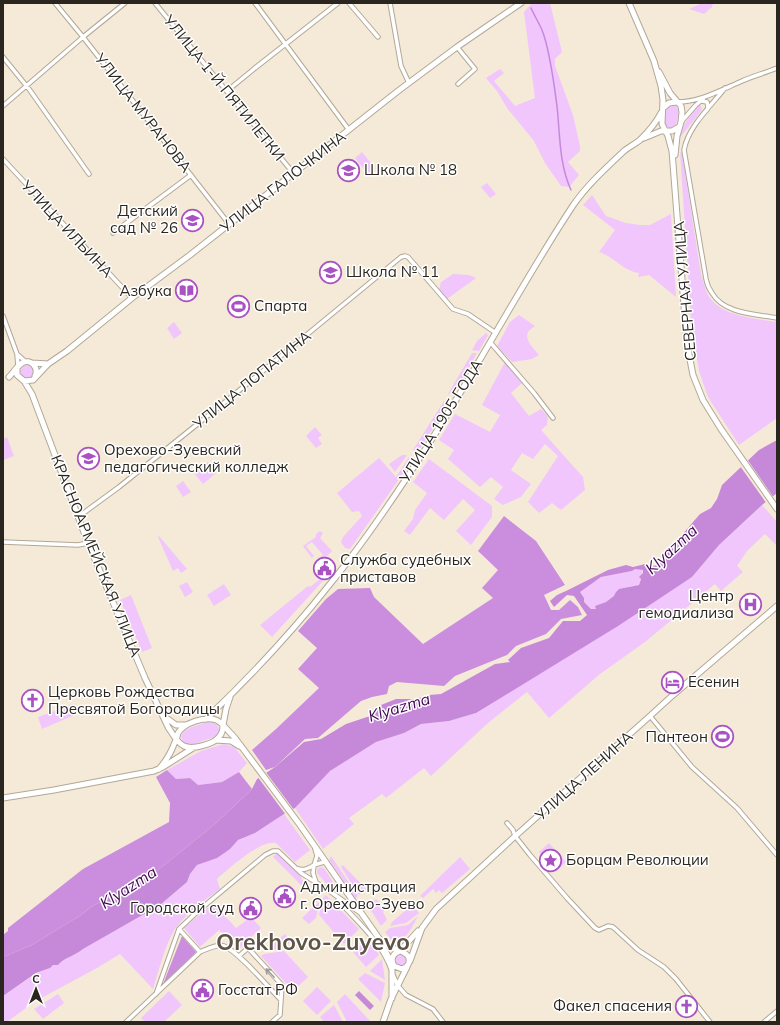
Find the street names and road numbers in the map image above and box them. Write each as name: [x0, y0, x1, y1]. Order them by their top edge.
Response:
street label: УЛИЦА 1-Й ПЯТИЛЕТКИ: [159, 10, 289, 165]
street label: УЛИЦА МУРАНОВА: [90, 48, 196, 176]
street label: УЛИЦА ГАЛОЧКИНА: [215, 127, 349, 237]
street label: УЛИЦА ИЛЬИНА: [17, 175, 117, 281]
street label: СЕВЕРНАЯ УЛИЦА: [669, 220, 700, 362]
street label: УЛИЦА ЛОПАТИНА: [188, 326, 315, 434]
street label: УЛИЦА 1905 ГОДА: [394, 355, 486, 487]
street label: КРАСНОАРМЕЙСКАЯ УЛИЦА: [47, 452, 146, 660]
street label: УЛИЦА ЛЕНИНА: [530, 727, 636, 825]

